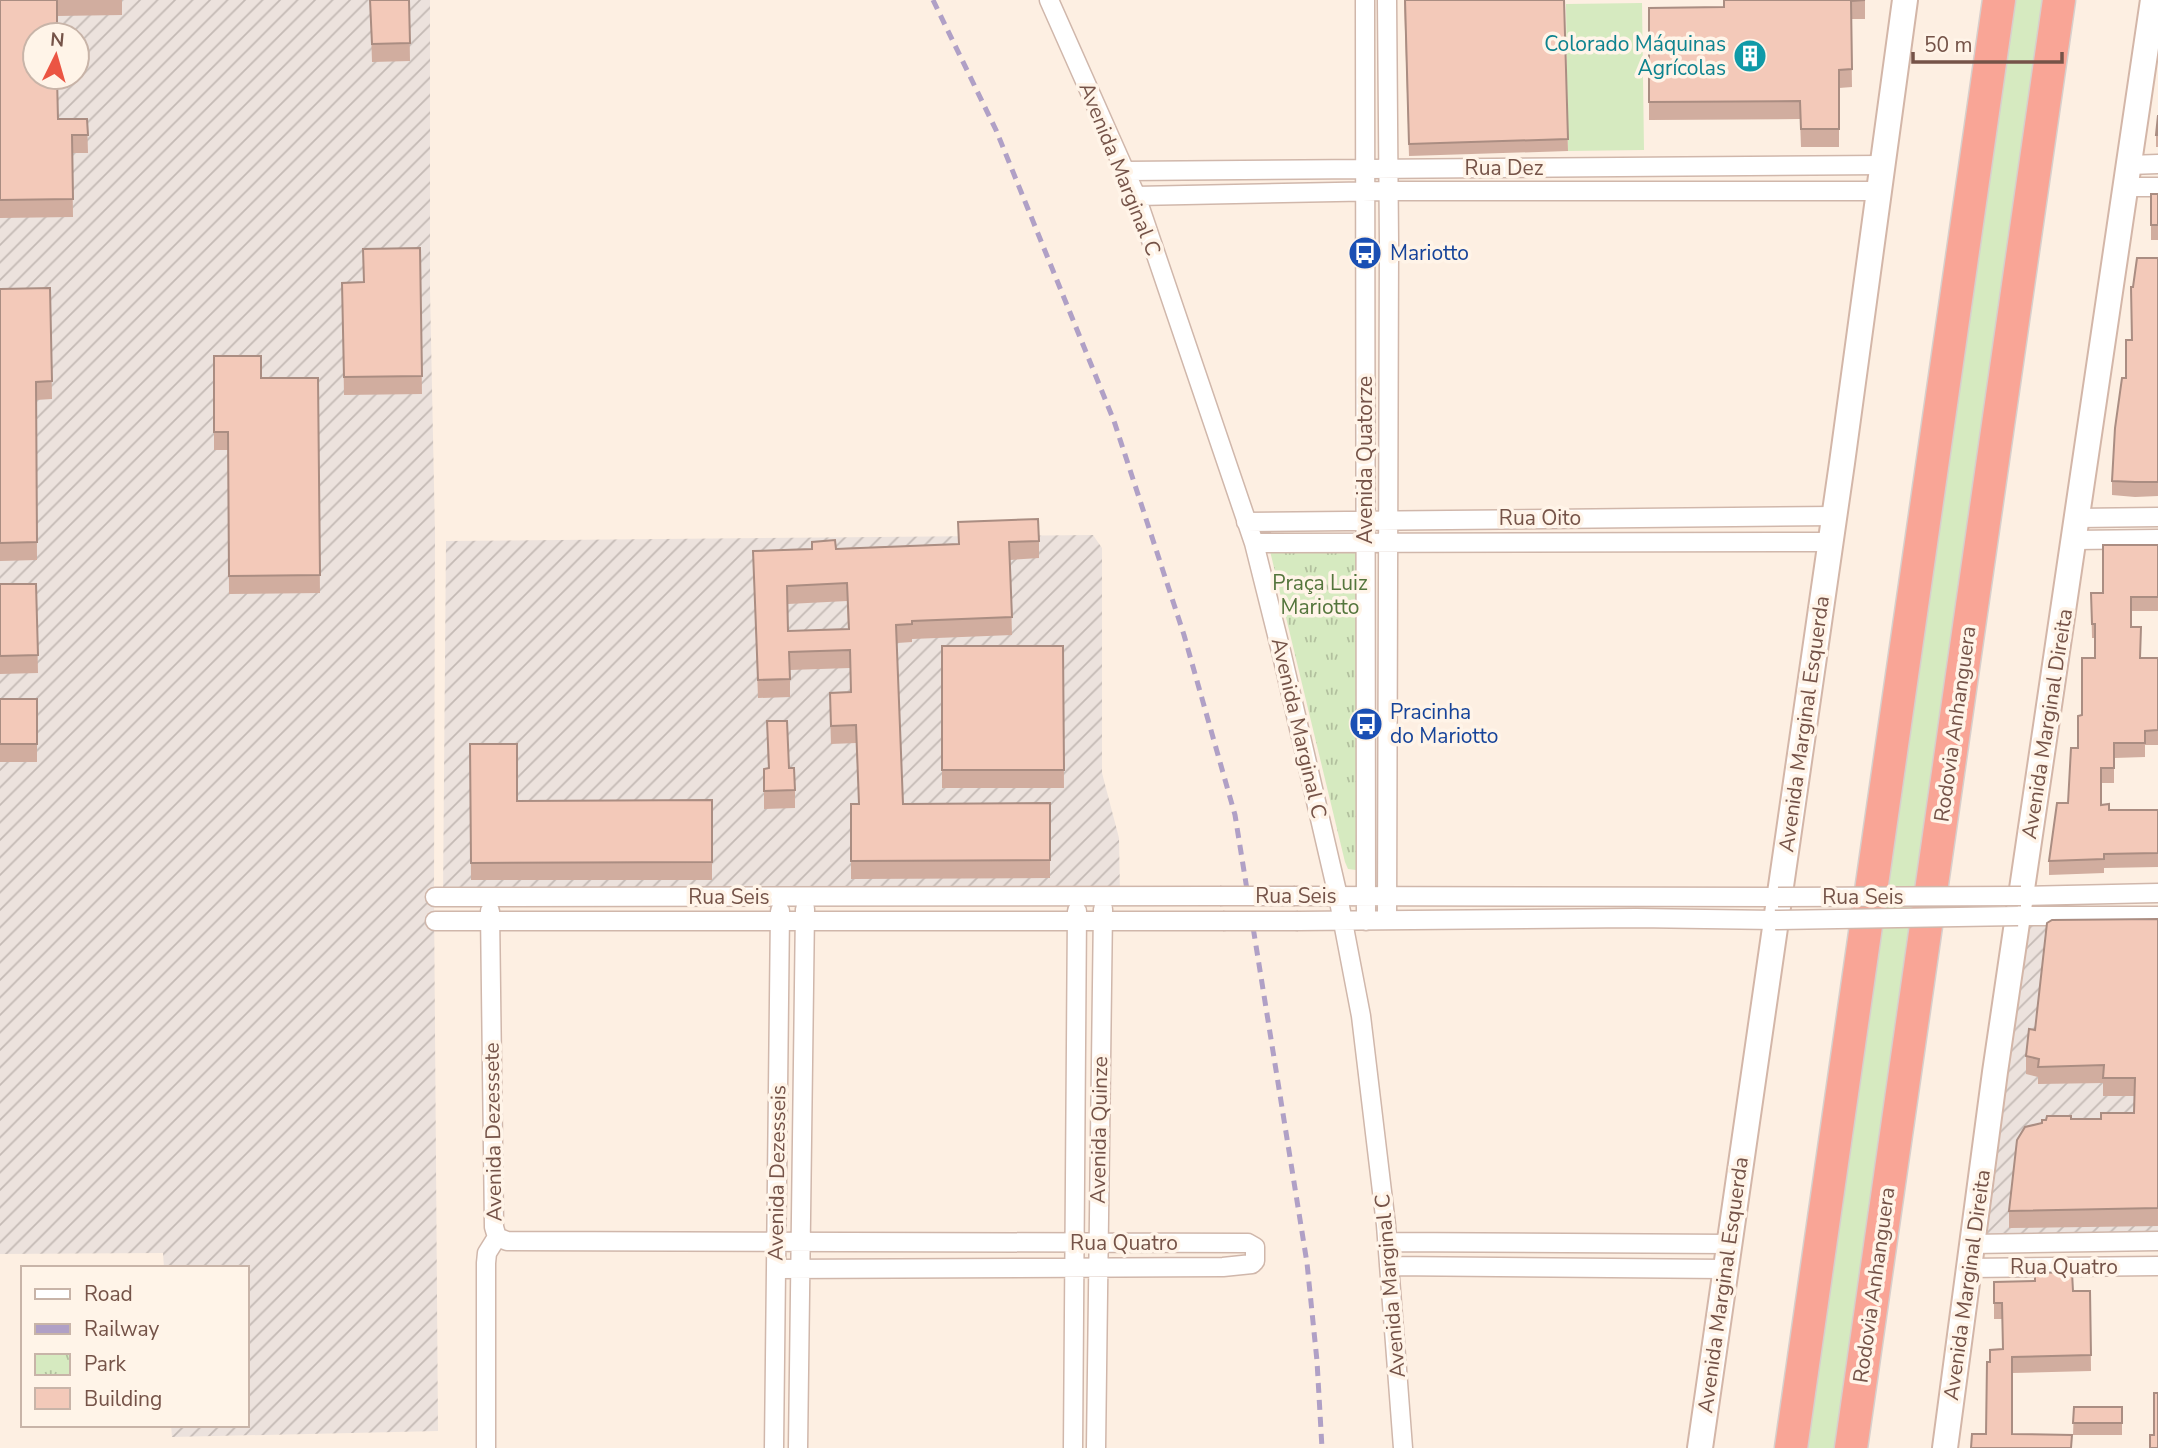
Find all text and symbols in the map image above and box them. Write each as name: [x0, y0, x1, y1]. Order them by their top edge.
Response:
north arrow: [21, 21, 91, 91]
scale bar: [1913, 21, 2062, 65]
text: N: [49, 26, 66, 54]
place label: Colorado Máquinas Agrícolas: [1544, 30, 1726, 82]
text: 50 m: [1924, 31, 1973, 59]
building icon: Colorado Máquinas Agrícolas: [1731, 37, 1769, 75]
street label: Avenida Marginal C: [1072, 78, 1168, 260]
street label: Rua Dez: [1465, 154, 1544, 182]
bus stop icon: Mariotto: [1346, 234, 1384, 272]
place label: Mariotto: [1390, 239, 1469, 267]
street label: Avenida Quatorze: [1351, 376, 1379, 544]
street label: Rua Oito: [1499, 504, 1581, 532]
park label: Praça Luiz Mariotto: [1272, 569, 1368, 621]
street label: Avenida Marginal Esquerda: [1772, 594, 1836, 854]
street label: Avenida Marginal Direita: [2015, 607, 2079, 841]
street label: Rodovia Anhanguera: [1927, 624, 1983, 824]
street label: Avenida Marginal C: [1265, 635, 1333, 821]
place label: Pracinha do Mariotto: [1390, 698, 1498, 750]
bus stop icon: Pracinha do Mariotto: [1347, 705, 1385, 743]
street label: Rua Seis: [1255, 882, 1337, 910]
street label: Rua Seis: [688, 883, 770, 911]
street label: Rua Seis: [1822, 883, 1904, 911]
street label: Avenida Dezessete: [477, 1042, 509, 1222]
street label: Avenida Quinze: [1084, 1056, 1114, 1204]
street label: Avenida Dezesseis: [761, 1085, 793, 1261]
street label: Avenida Marginal Esquerda: [1691, 1155, 1755, 1415]
street label: Avenida Marginal Direita: [1937, 1168, 1997, 1402]
street label: Rodovia Anhanguera: [1846, 1185, 1902, 1385]
street label: Avenida Marginal C: [1368, 1193, 1412, 1379]
street label: Rua Quatro: [1070, 1229, 1178, 1257]
street label: Rua Quatro: [2010, 1253, 2118, 1281]
legend: [21, 1266, 248, 1427]
text: Road: [84, 1280, 133, 1308]
text: Railway: [84, 1315, 159, 1343]
text: Park: [84, 1350, 126, 1378]
text: Building: [84, 1385, 162, 1413]

